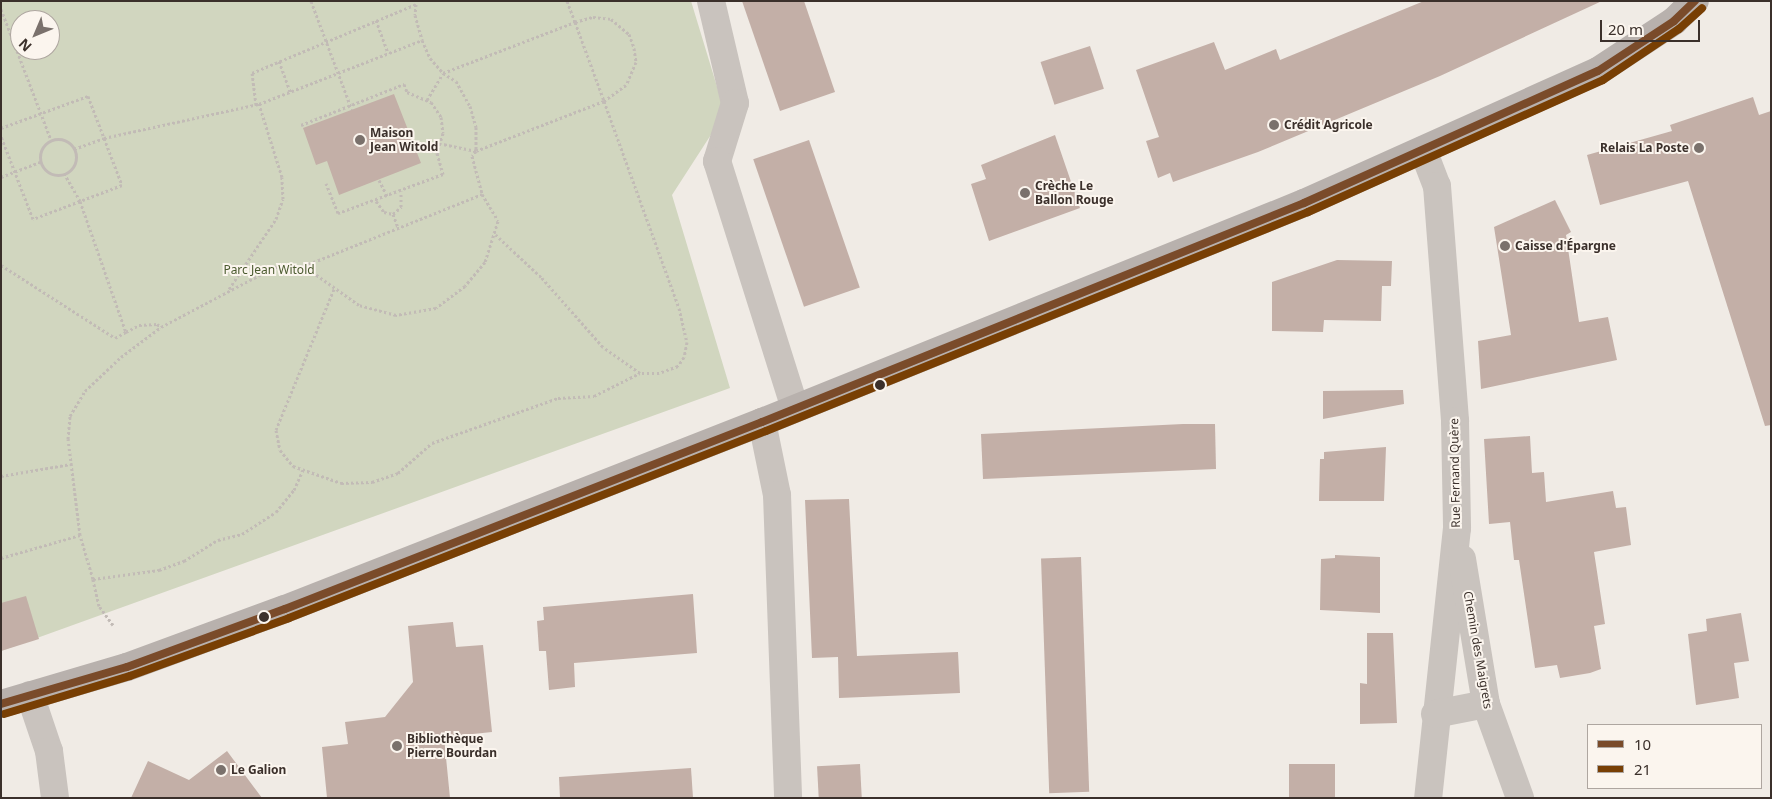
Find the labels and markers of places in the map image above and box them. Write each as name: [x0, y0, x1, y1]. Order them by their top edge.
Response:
place label: Crédit Agricole: [1284, 118, 1373, 132]
marker: Crédit Agricole: [1268, 119, 1280, 131]
place label: Maison Jean Witold: [370, 126, 438, 154]
marker: Maison Jean Witold: [354, 134, 366, 146]
place label: Relais La Poste: [1600, 141, 1689, 155]
marker: Relais La Poste: [1693, 142, 1705, 154]
place label: Crèche Le Ballon Rouge: [1035, 179, 1114, 207]
marker: Crèche Le Ballon Rouge: [1019, 187, 1031, 199]
place label: Caisse d'Épargne: [1515, 239, 1616, 253]
marker: Caisse d'Épargne: [1499, 240, 1511, 252]
unlabelled marker: [875, 380, 885, 390]
unlabelled marker: [259, 612, 269, 622]
place label: Bibliothèque Pierre Bourdan: [407, 732, 497, 760]
marker: Bibliothèque Pierre Bourdan: [391, 740, 403, 752]
place label: Le Galion: [231, 763, 286, 777]
marker: Le Galion: [215, 764, 227, 776]

